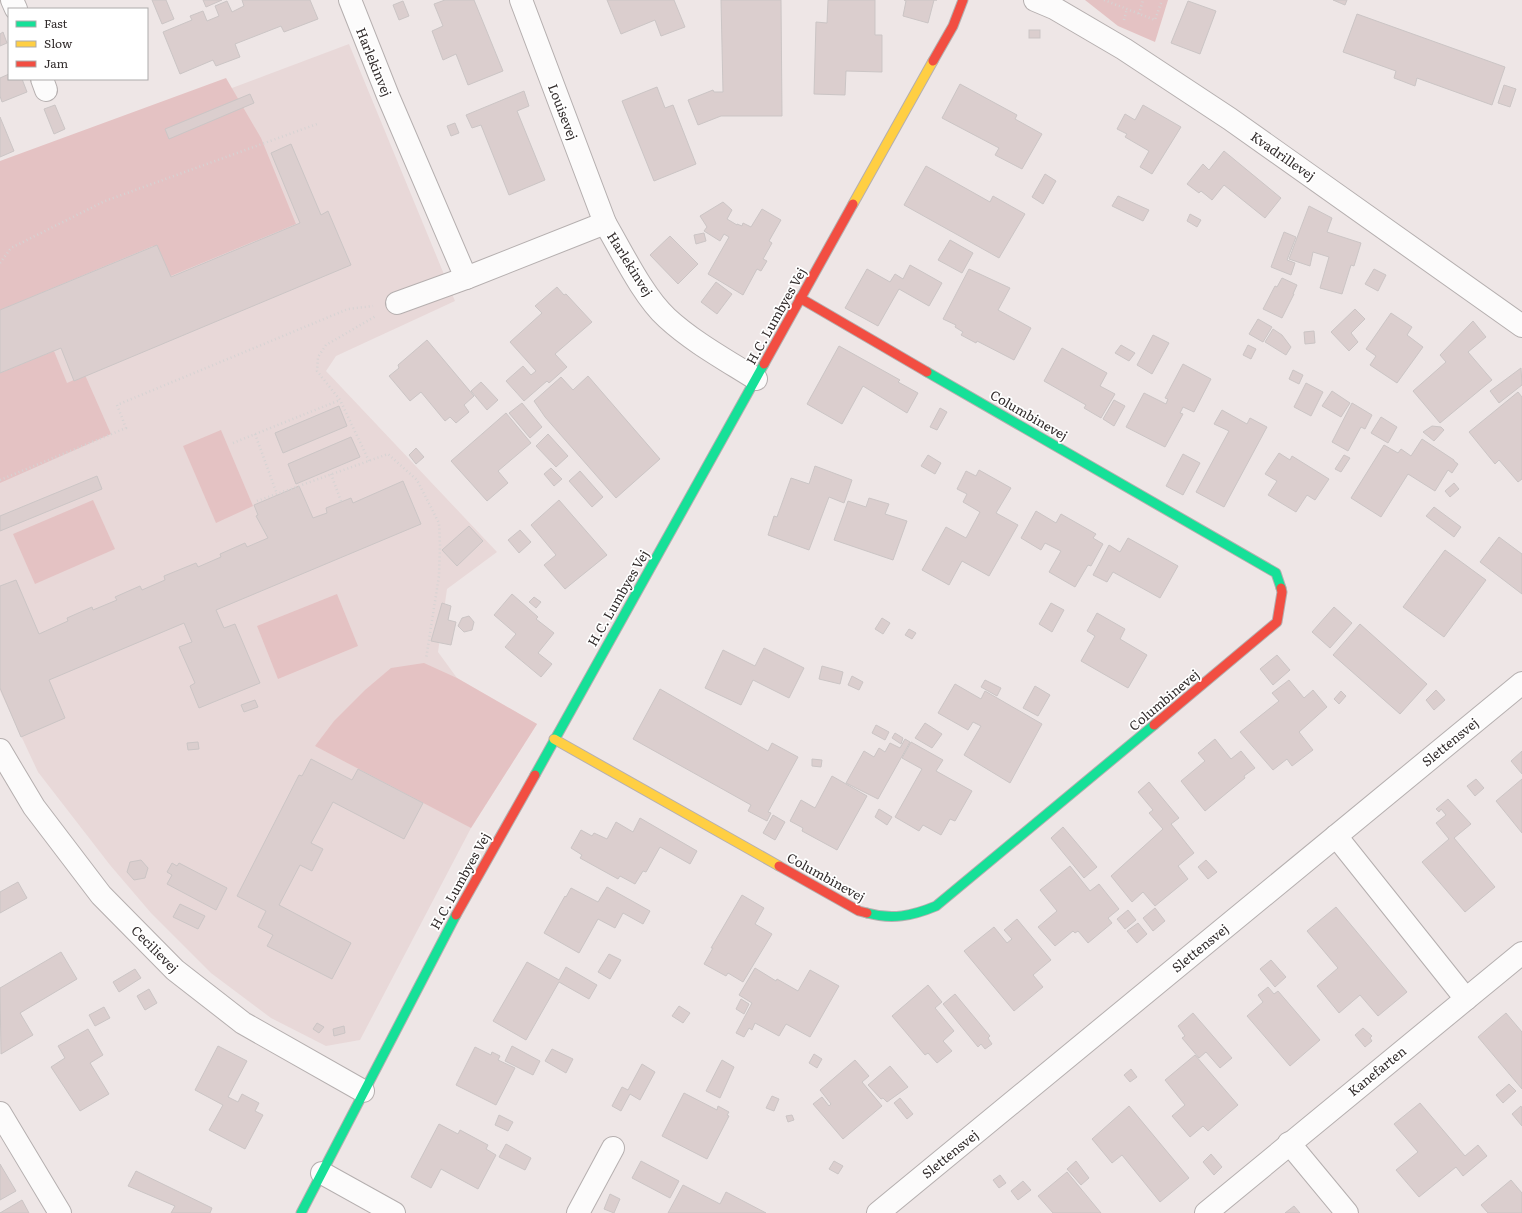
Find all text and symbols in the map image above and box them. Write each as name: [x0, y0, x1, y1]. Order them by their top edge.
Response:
legend: [8, 8, 148, 80]
text: Fast: [44, 14, 68, 32]
street label: Harlekinvej: [352, 24, 397, 99]
text: Slow: [44, 34, 73, 52]
text: Jam: [44, 54, 69, 72]
street label: Louisevej: [544, 81, 583, 143]
street label: Kvadrillevej: [1247, 126, 1319, 185]
street label: Harlekinvej: [603, 228, 658, 300]
street label: H.C. Lumbyes Vej: [741, 264, 810, 368]
street label: Columbinevej: [987, 385, 1071, 444]
street label: H.C. Lumbyes Vej: [582, 546, 653, 649]
street label: Columbinevej: [1124, 665, 1203, 735]
street label: Slettensvej: [1417, 713, 1482, 770]
street label: H.C. Lumbyes Vej: [425, 829, 494, 933]
street label: Columbinevej: [784, 847, 869, 906]
street label: Slettensvej: [1167, 919, 1232, 976]
street label: Cecilievej: [127, 921, 183, 977]
street label: Kanefarten: [1343, 1041, 1410, 1100]
street label: Slettensvej: [917, 1125, 982, 1182]

